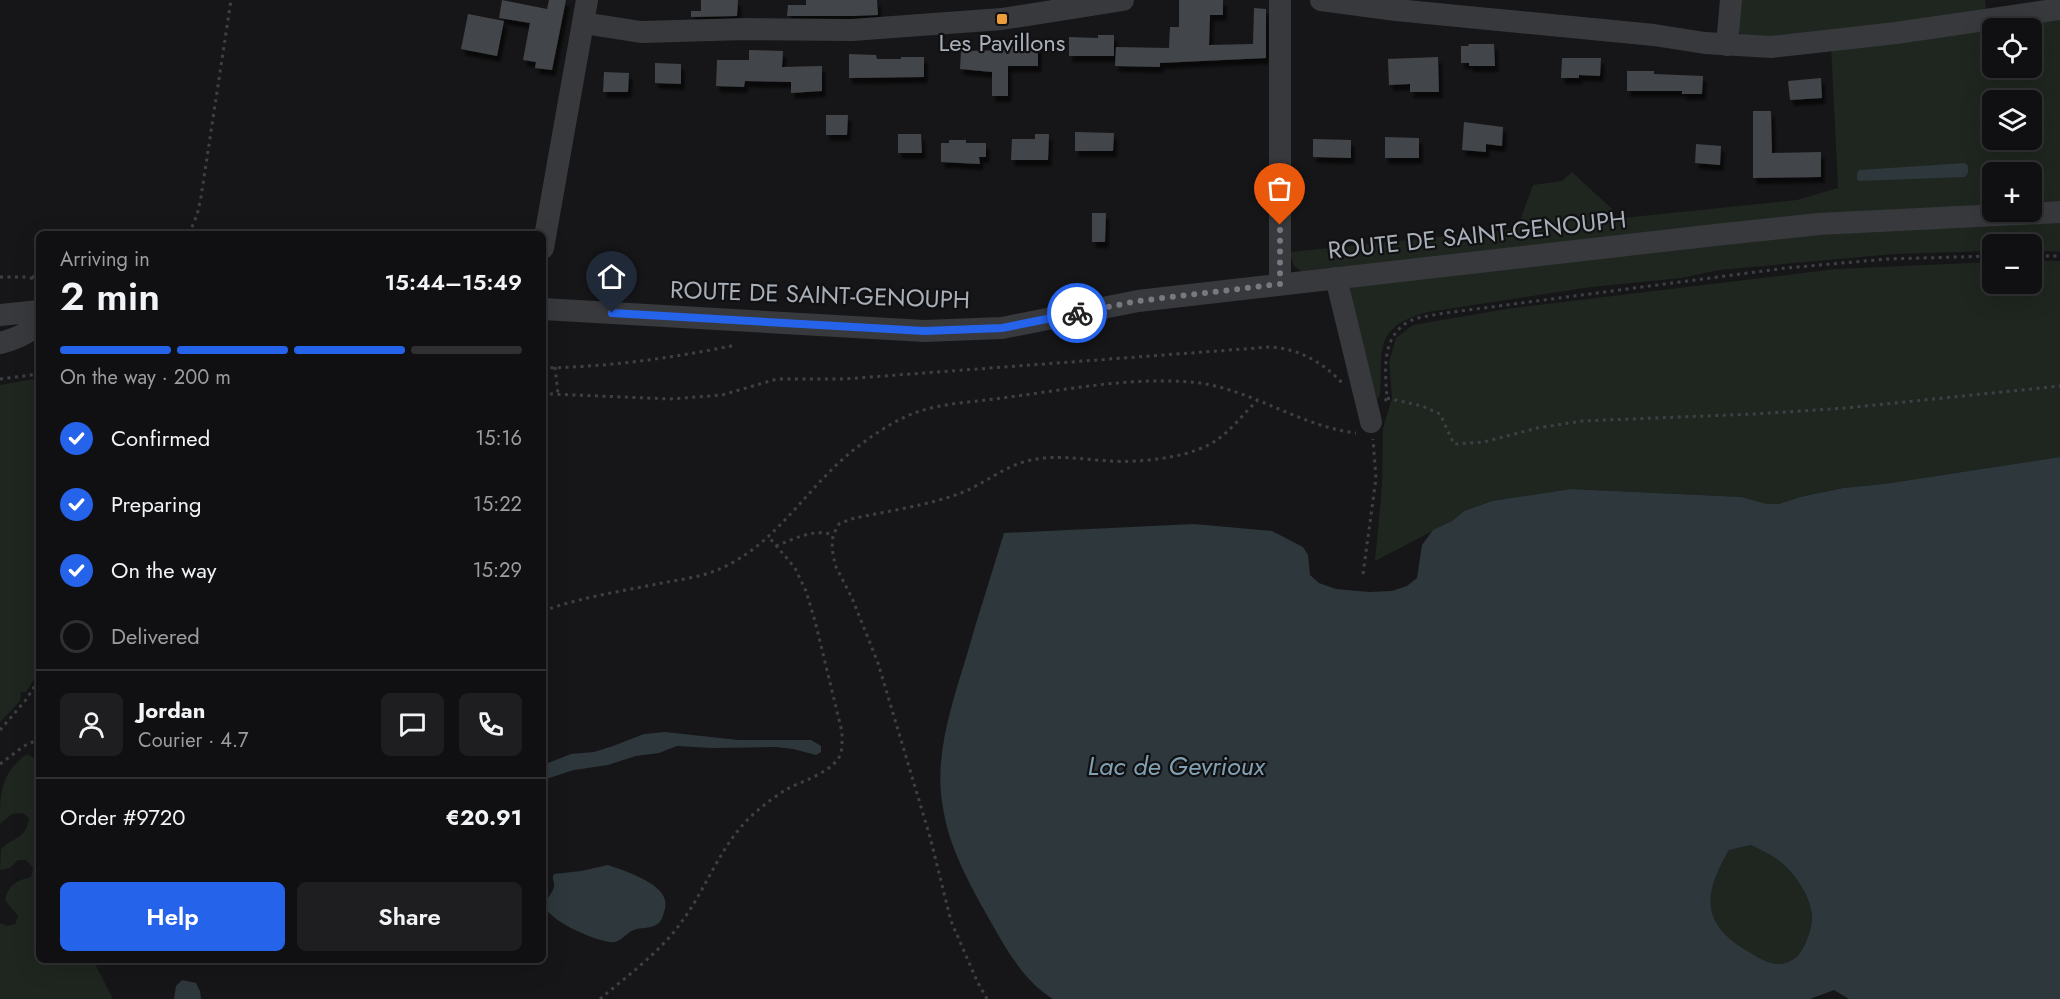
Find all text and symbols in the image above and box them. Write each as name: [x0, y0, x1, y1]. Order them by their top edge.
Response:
marker: Les Pavillons: [995, 12, 1009, 26]
map controls: [1982, 18, 2042, 294]
button: locate: [1982, 18, 2042, 78]
place label: Les Pavillons: [938, 25, 1066, 60]
button: layers: [1982, 90, 2042, 150]
button: +: [1982, 162, 2042, 222]
pin: [1254, 163, 1305, 225]
icon: bag: [1263, 172, 1296, 205]
street label: ROUTE DE SAINT-GENOUPH: [1326, 201, 1628, 268]
button: −: [1982, 234, 2042, 294]
text: Arriving in: [60, 245, 150, 274]
pin: [586, 251, 637, 313]
icon: home: [595, 260, 628, 293]
text: 15:44–15:49: [385, 266, 522, 298]
text: 2 min: [60, 268, 160, 325]
street label: ROUTE DE SAINT-GENOUPH: [669, 272, 971, 317]
courier: [1047, 283, 1107, 343]
icon: bike: [1061, 297, 1094, 330]
text: On the way · 200 m: [60, 363, 231, 392]
icon: check: [60, 422, 93, 455]
text: Confirmed: [111, 422, 210, 454]
text: 15:16: [475, 424, 522, 453]
icon: check: [60, 488, 93, 521]
text: Preparing: [111, 488, 202, 520]
text: 15:22: [473, 490, 522, 519]
icon: check: [60, 554, 93, 587]
text: On the way: [111, 554, 216, 586]
text: 15:29: [473, 556, 522, 585]
text: Delivered: [111, 620, 200, 652]
button: person: [60, 693, 123, 756]
button: chat: [381, 693, 444, 756]
button: phone: [459, 693, 522, 756]
text: Jordan: [138, 694, 205, 726]
text: Courier · 4.7: [138, 726, 249, 755]
water label: Lac de Gevrioux: [1088, 747, 1266, 785]
text: Order #9720: [60, 801, 186, 833]
text: €20.91: [446, 801, 522, 833]
button: Help: [60, 882, 285, 951]
button: Share: [297, 882, 522, 951]

